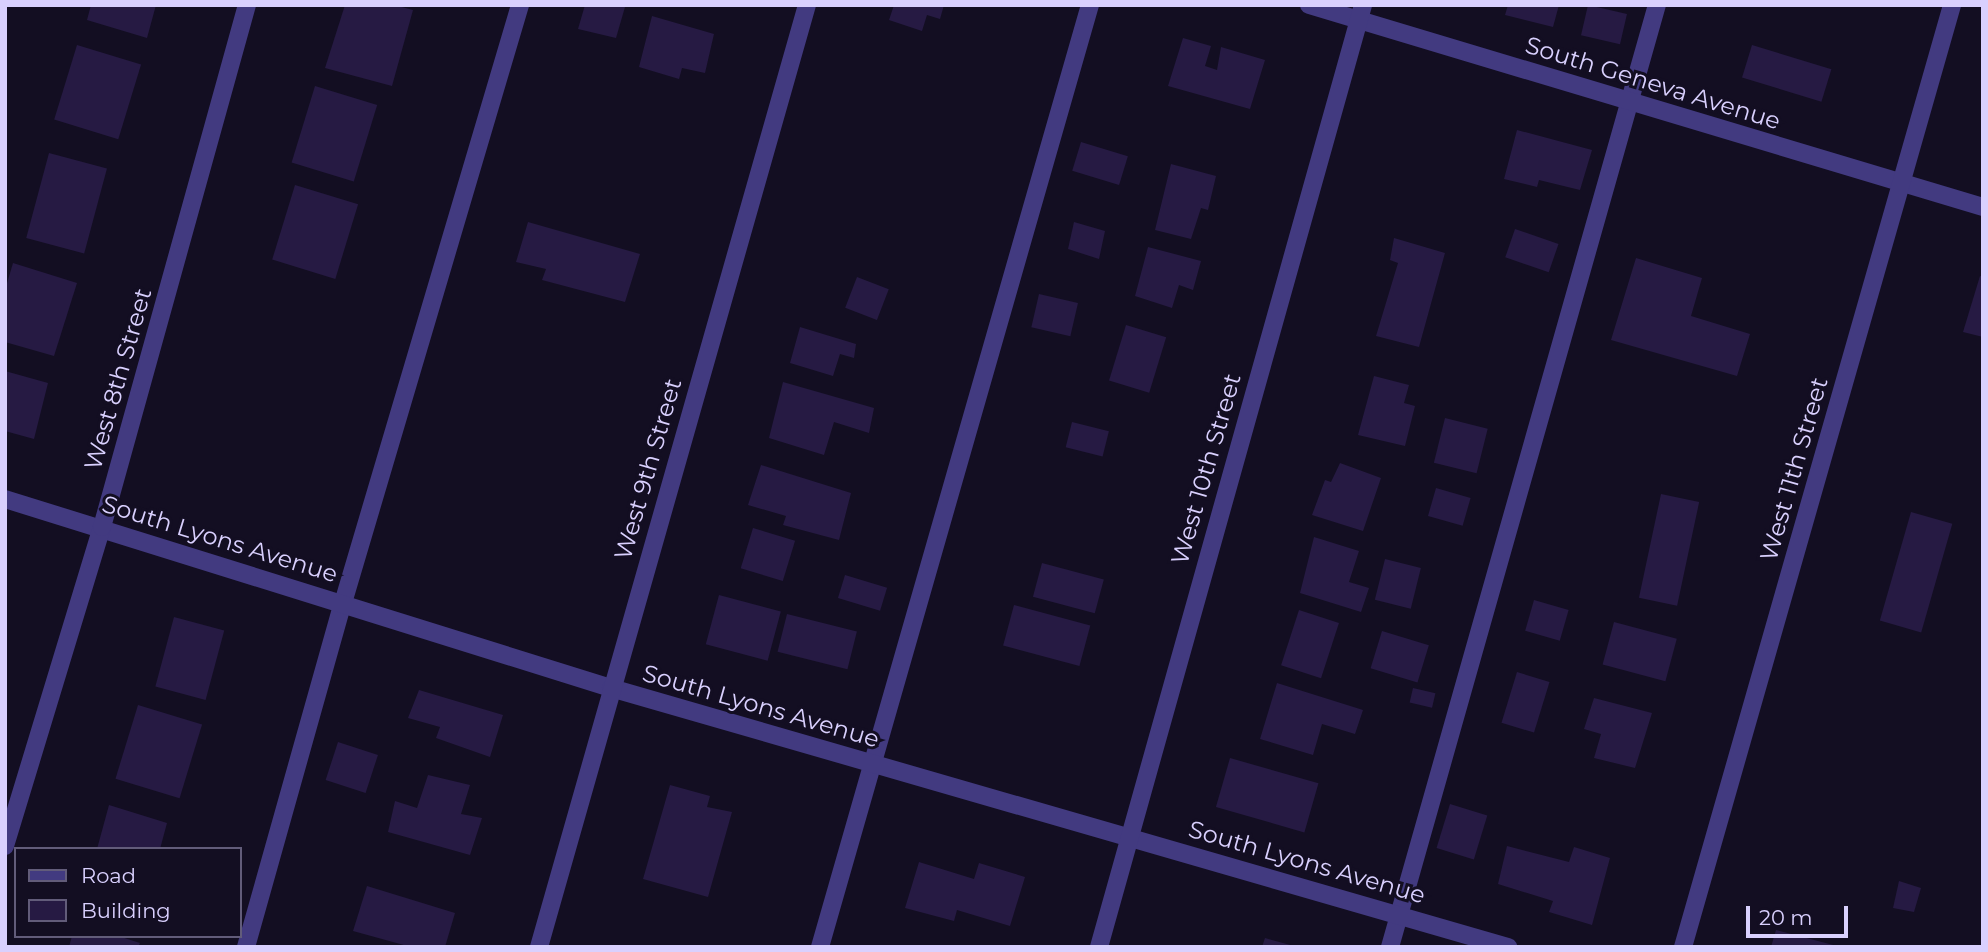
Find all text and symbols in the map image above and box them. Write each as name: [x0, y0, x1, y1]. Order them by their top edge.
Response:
street label: South Geneva Avenue: [1522, 30, 1784, 136]
street label: West 8th Street: [78, 285, 158, 473]
street label: West 10th Street: [1165, 370, 1247, 568]
street label: West 11th Street: [1754, 374, 1834, 564]
street label: West 9th Street: [608, 375, 688, 563]
street label: South Lyons Avenue: [99, 489, 341, 589]
street label: South Lyons Avenue: [639, 658, 883, 754]
street label: South Lyons Avenue: [1185, 814, 1429, 910]
legend: [14, 847, 242, 938]
text: Road: [81, 863, 136, 888]
scale bar: [1750, 892, 1852, 936]
text: Building: [81, 898, 171, 923]
text: 20 m: [1759, 905, 1813, 930]

